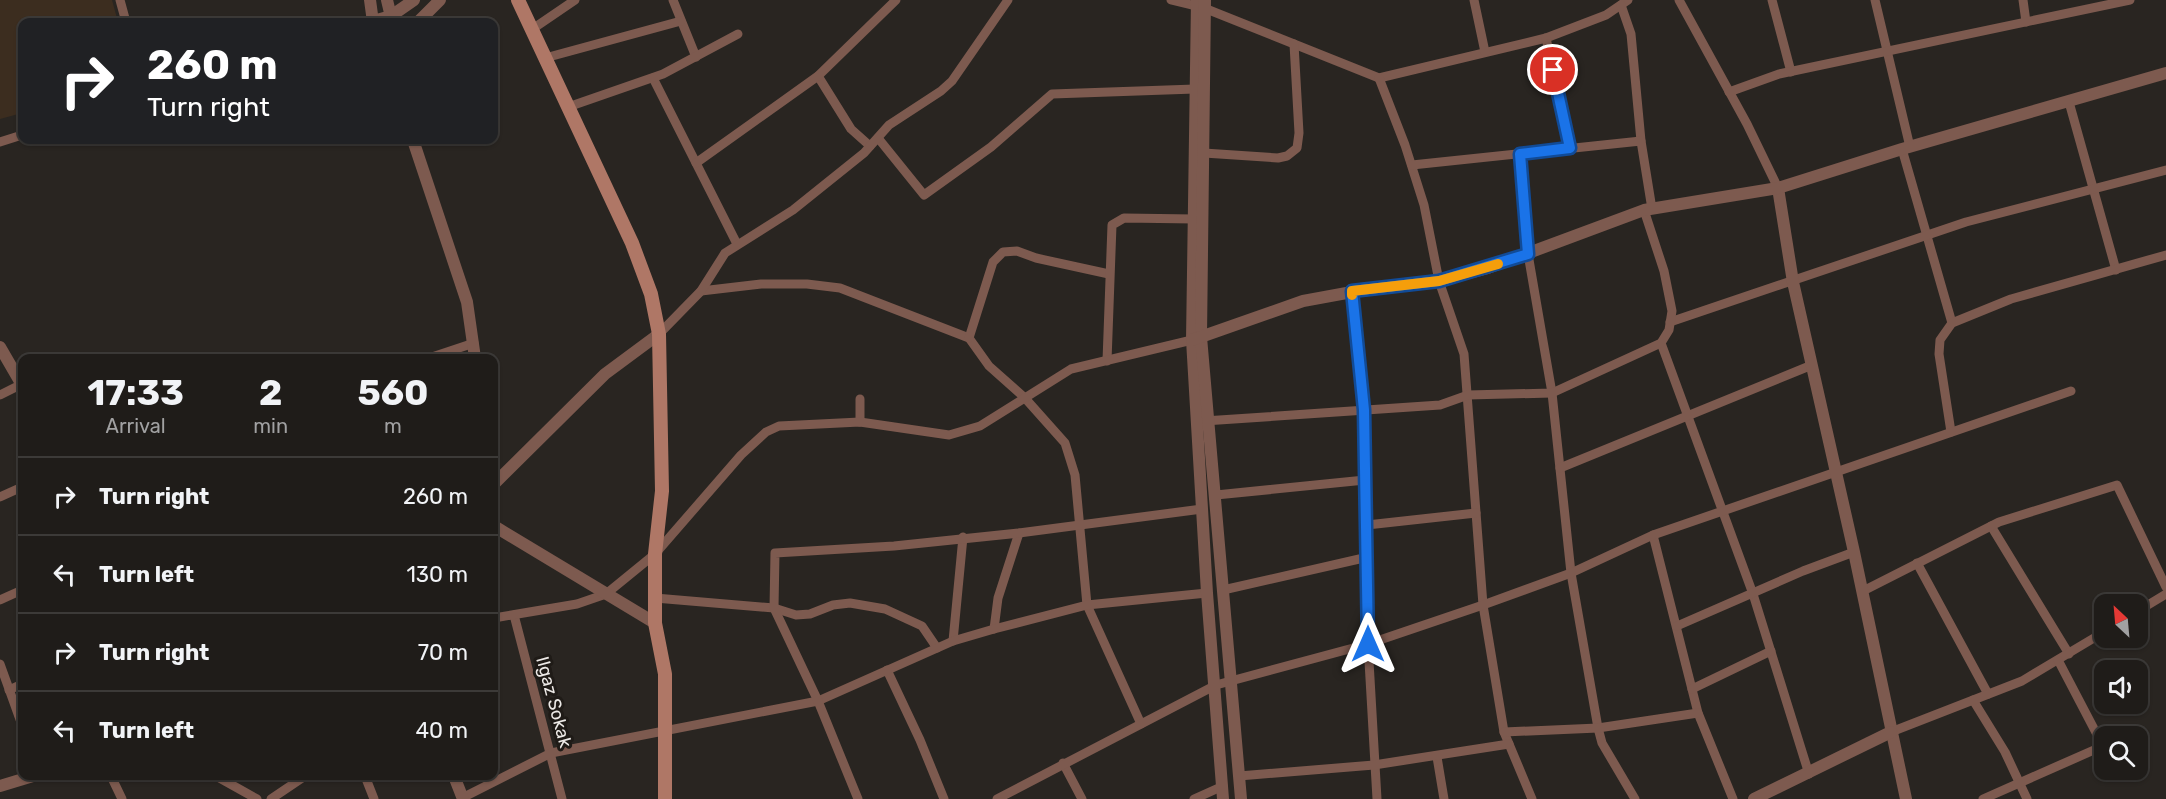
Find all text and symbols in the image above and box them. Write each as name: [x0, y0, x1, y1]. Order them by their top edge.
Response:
text: 260 m: [147, 40, 278, 90]
icon: right: [48, 42, 126, 120]
pin: [1527, 44, 1578, 95]
icon: arrive: [1536, 53, 1569, 86]
text: Turn right: [147, 91, 270, 123]
text: 17:33: [87, 371, 184, 414]
text: 2: [259, 371, 282, 414]
text: 560: [357, 371, 429, 414]
text: Arrival: [106, 414, 166, 438]
text: min: [253, 414, 288, 438]
text: m: [384, 414, 402, 438]
icon: right: [48, 480, 81, 513]
text: Turn right: [99, 483, 209, 510]
text: 260 m: [403, 483, 468, 510]
icon: left: [48, 558, 81, 591]
text: Turn left: [99, 561, 194, 588]
text: 130 m: [406, 561, 468, 588]
north arrow: [2094, 594, 2148, 648]
map controls: [2094, 594, 2148, 780]
position arrow: [1336, 612, 1400, 676]
icon: right: [48, 636, 81, 669]
text: Turn right: [99, 639, 209, 666]
text: 70 m: [418, 639, 468, 666]
street label: Ilgaz Sokak: [531, 654, 577, 751]
button: sound: [2094, 660, 2148, 714]
icon: left: [48, 714, 81, 747]
text: Turn left: [99, 717, 194, 744]
text: 40 m: [415, 717, 468, 744]
button: search: [2094, 726, 2148, 780]

